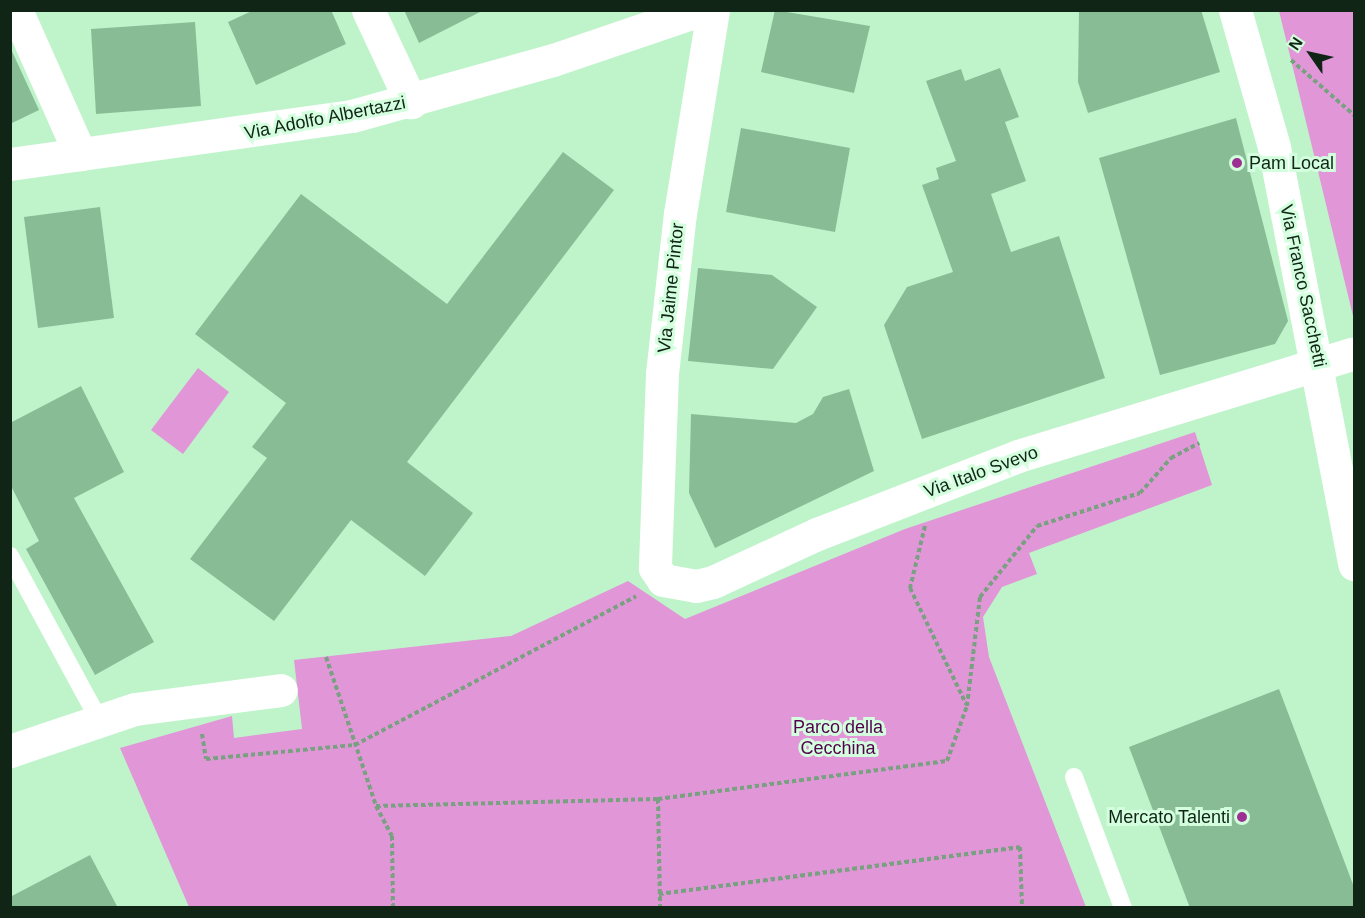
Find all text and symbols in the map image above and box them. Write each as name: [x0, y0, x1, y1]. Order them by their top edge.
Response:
north arrow: [1281, 24, 1341, 84]
text: N: [1285, 34, 1306, 53]
street label: Via Adolfo Albertazzi: [242, 92, 408, 144]
place label: Pam Local: [1249, 152, 1334, 174]
marker: Pam Local: [1230, 156, 1244, 170]
street label: Via Franco Sacchetti: [1275, 203, 1331, 369]
street label: Via Jaime Pintor: [653, 222, 689, 354]
street label: Via Italo Svevo: [921, 441, 1041, 503]
park label: Parco della Cecchina: [793, 717, 883, 760]
place label: Mercato Talenti: [1108, 806, 1230, 828]
marker: Mercato Talenti: [1235, 810, 1249, 824]

